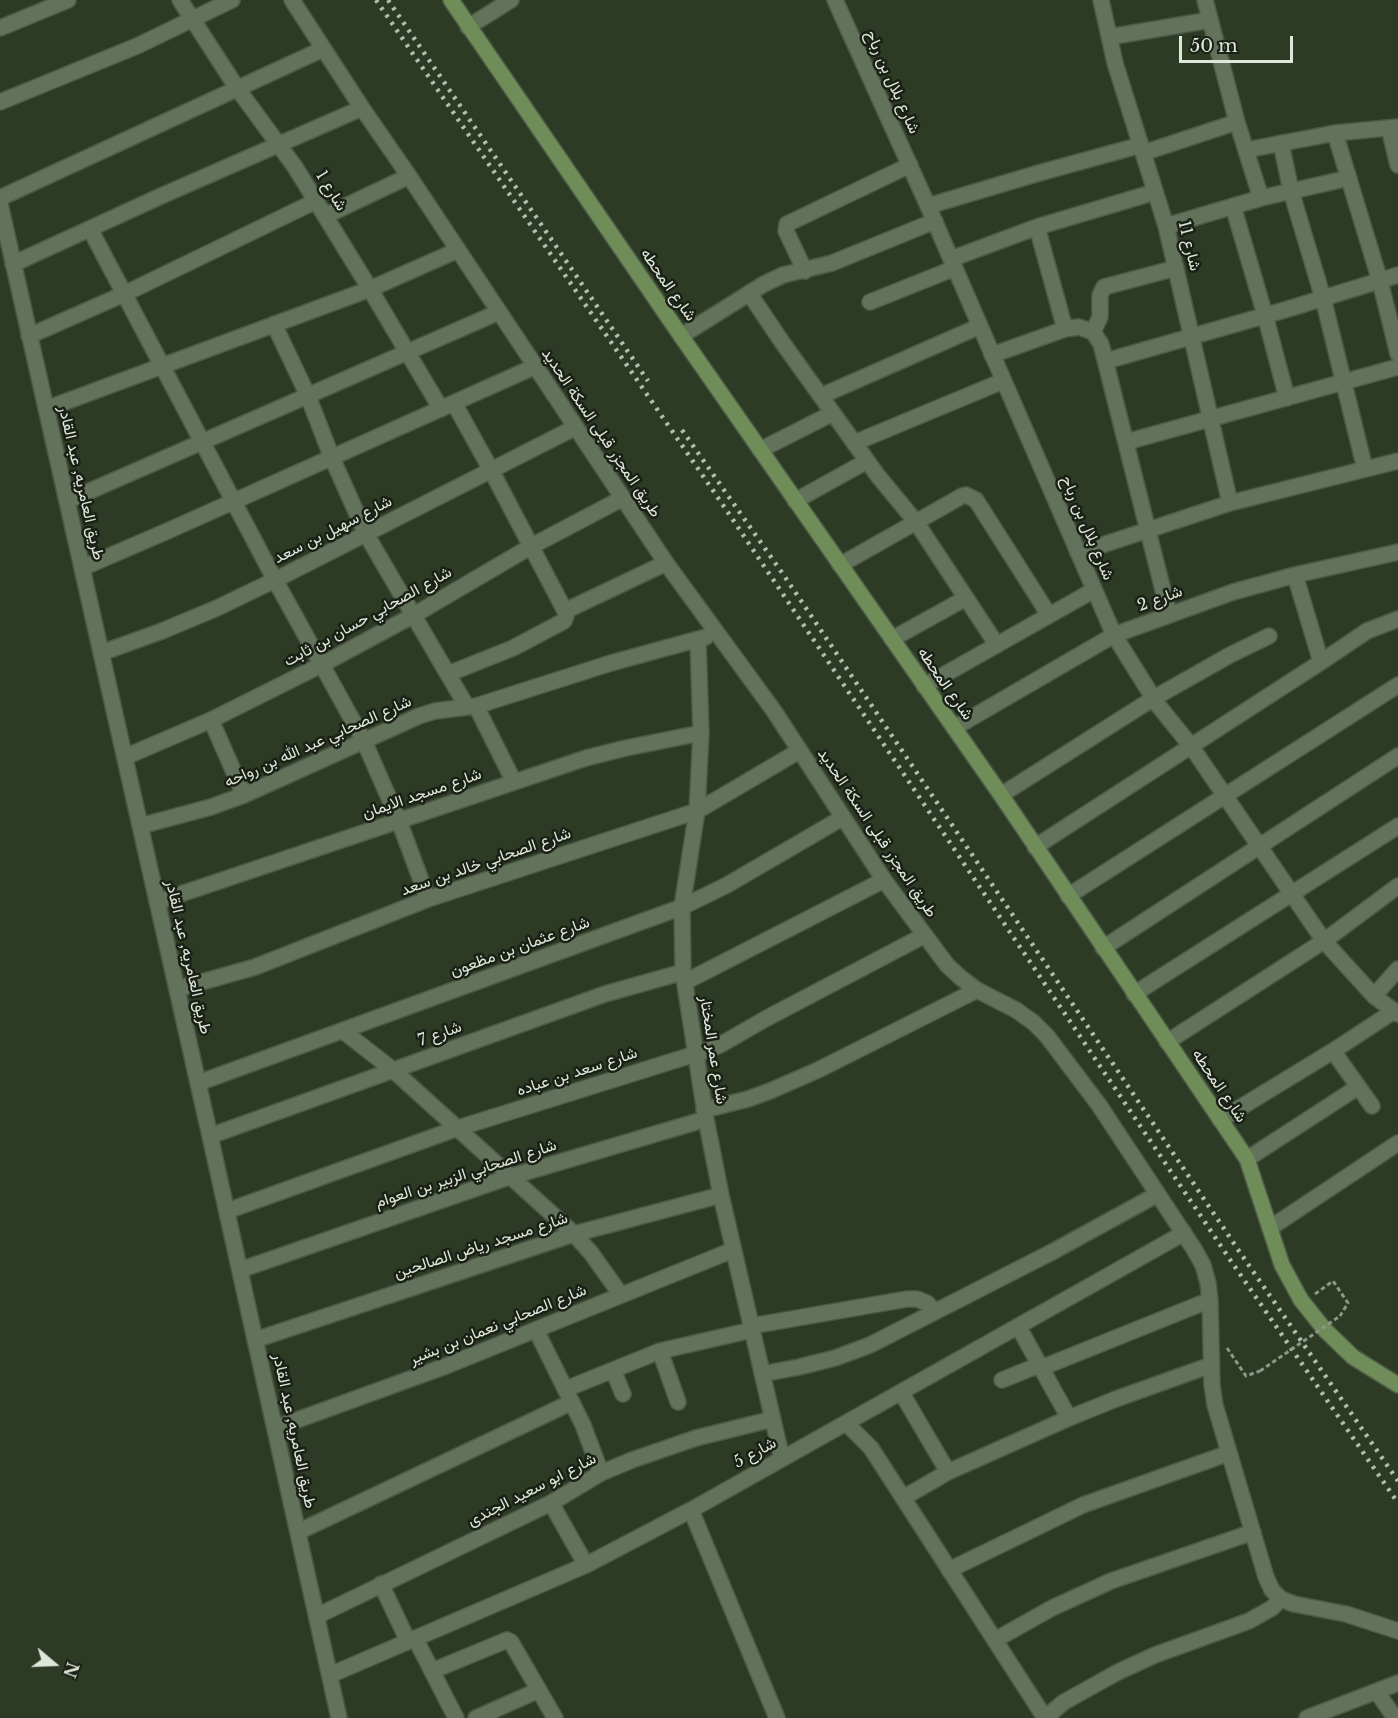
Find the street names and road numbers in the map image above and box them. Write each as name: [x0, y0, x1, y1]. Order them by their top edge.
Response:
street label: شارع بلال بن رباح: [861, 27, 923, 137]
street label: شارع 1: [311, 167, 351, 215]
street label: شارع 11: [1174, 219, 1204, 273]
street label: شارع المحطه: [636, 245, 700, 325]
street label: طريق المجزر قبلى السكة الحديد: [537, 345, 665, 521]
street label: طريق العامريه, عبد القادر: [54, 404, 108, 562]
street label: شارع بلال بن رباح: [1056, 473, 1118, 583]
street label: شارع سهيل بن سعد: [271, 492, 395, 568]
street label: شارع الصحابي حسان بن ثابت: [281, 563, 455, 671]
street label: شارع 2: [1135, 582, 1185, 616]
street label: شارع المحطه: [913, 644, 977, 724]
street label: شارع الصحابي عبد الله بن رواحه: [221, 692, 415, 792]
street label: طريق المجزر قبلى السكة الحديد: [813, 745, 941, 921]
street label: شارع مسجد الايمان: [360, 765, 484, 823]
street label: شارع الصحابي خالد بن سعد: [398, 824, 574, 900]
street label: طريق العامريه, عبد القادر: [161, 878, 215, 1036]
street label: شارع عثمان بن مظعون: [448, 913, 592, 981]
street label: شارع عمر المختار: [695, 995, 731, 1105]
street label: شارع 7: [416, 1017, 464, 1051]
street label: شارع سعد بن عباده: [514, 1043, 640, 1101]
street label: شارع المحطه: [1187, 1046, 1251, 1126]
street label: شارع الصحابي الزبير بن العوام: [373, 1136, 559, 1212]
street label: شارع مسجد رياض الصالحين: [392, 1209, 570, 1283]
street label: شارع الصحابي نعمان بن بشير: [407, 1281, 589, 1369]
street label: طريق العامريه, عبد القادر: [268, 1352, 320, 1510]
street label: شارع 5: [730, 1433, 780, 1473]
street label: شارع ابو سعيد الجندى: [464, 1449, 600, 1531]

